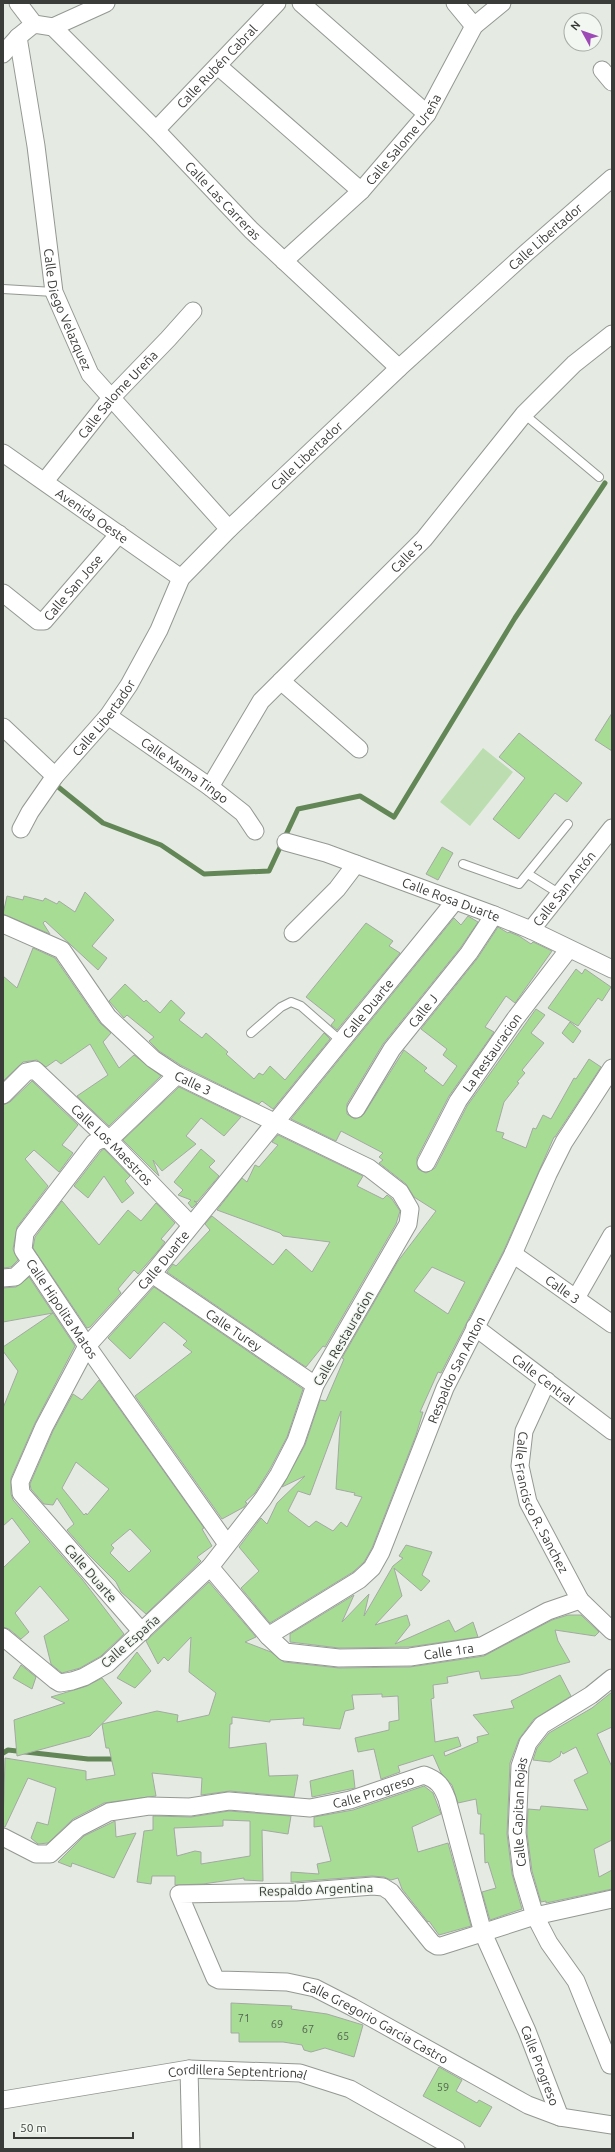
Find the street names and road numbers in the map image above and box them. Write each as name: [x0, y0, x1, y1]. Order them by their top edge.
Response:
street label: Calle Rubén Cabral: [174, 21, 260, 111]
street label: Calle Salome Ureña: [363, 91, 443, 188]
street label: Calle Las Carreras: [183, 159, 264, 243]
street label: Calle Libertador: [506, 200, 585, 272]
street label: Calle Diego Velazquez: [42, 248, 94, 372]
street label: Calle Salome Ureña: [75, 348, 160, 441]
street label: Calle Libertador: [268, 418, 345, 493]
street label: Avenida Oeste: [53, 486, 131, 546]
street label: Calle 5: [388, 538, 425, 575]
street label: Calle San Jose: [41, 552, 105, 623]
street label: Calle Libertador: [69, 677, 138, 759]
street label: Calle Mama Tingo: [139, 734, 231, 806]
street label: Calle San Antón: [530, 848, 598, 929]
street label: Calle Rosa Duarte: [400, 875, 502, 924]
street label: Calle Duarte: [339, 976, 396, 1041]
street label: Calle J: [405, 992, 440, 1030]
street label: La Restauracion: [460, 1010, 524, 1094]
street label: Calle 3: [172, 1068, 214, 1098]
street label: Calle Los Maestros: [69, 1101, 156, 1188]
street label: Calle Duarte: [135, 1228, 192, 1292]
street label: Calle Hipolita Matos: [24, 1256, 101, 1361]
street label: Calle 3: [543, 1272, 583, 1306]
street label: Calle Restauracion: [310, 1288, 376, 1388]
street label: Calle Turey: [203, 1306, 264, 1354]
street label: Respaldo San Anton: [425, 1314, 487, 1425]
street label: Calle Central: [510, 1351, 578, 1407]
street label: Calle Francisco R. Sanchez: [513, 1431, 571, 1575]
street label: Calle Duarte: [62, 1541, 120, 1605]
street label: Calle España: [98, 1612, 162, 1670]
street label: Calle 1ra: [423, 1640, 475, 1662]
street label: Calle Capitan Rojas: [510, 1755, 530, 1868]
street label: Calle Progreso: [331, 1772, 416, 1810]
street label: Respaldo Argentina: [258, 1880, 374, 1898]
street label: Calle Gregorio Garcia Castro: [301, 1978, 451, 2066]
street label: Calle Progreso: [518, 2023, 562, 2107]
street label: Cordillera Septentrional: [167, 2062, 310, 2082]

